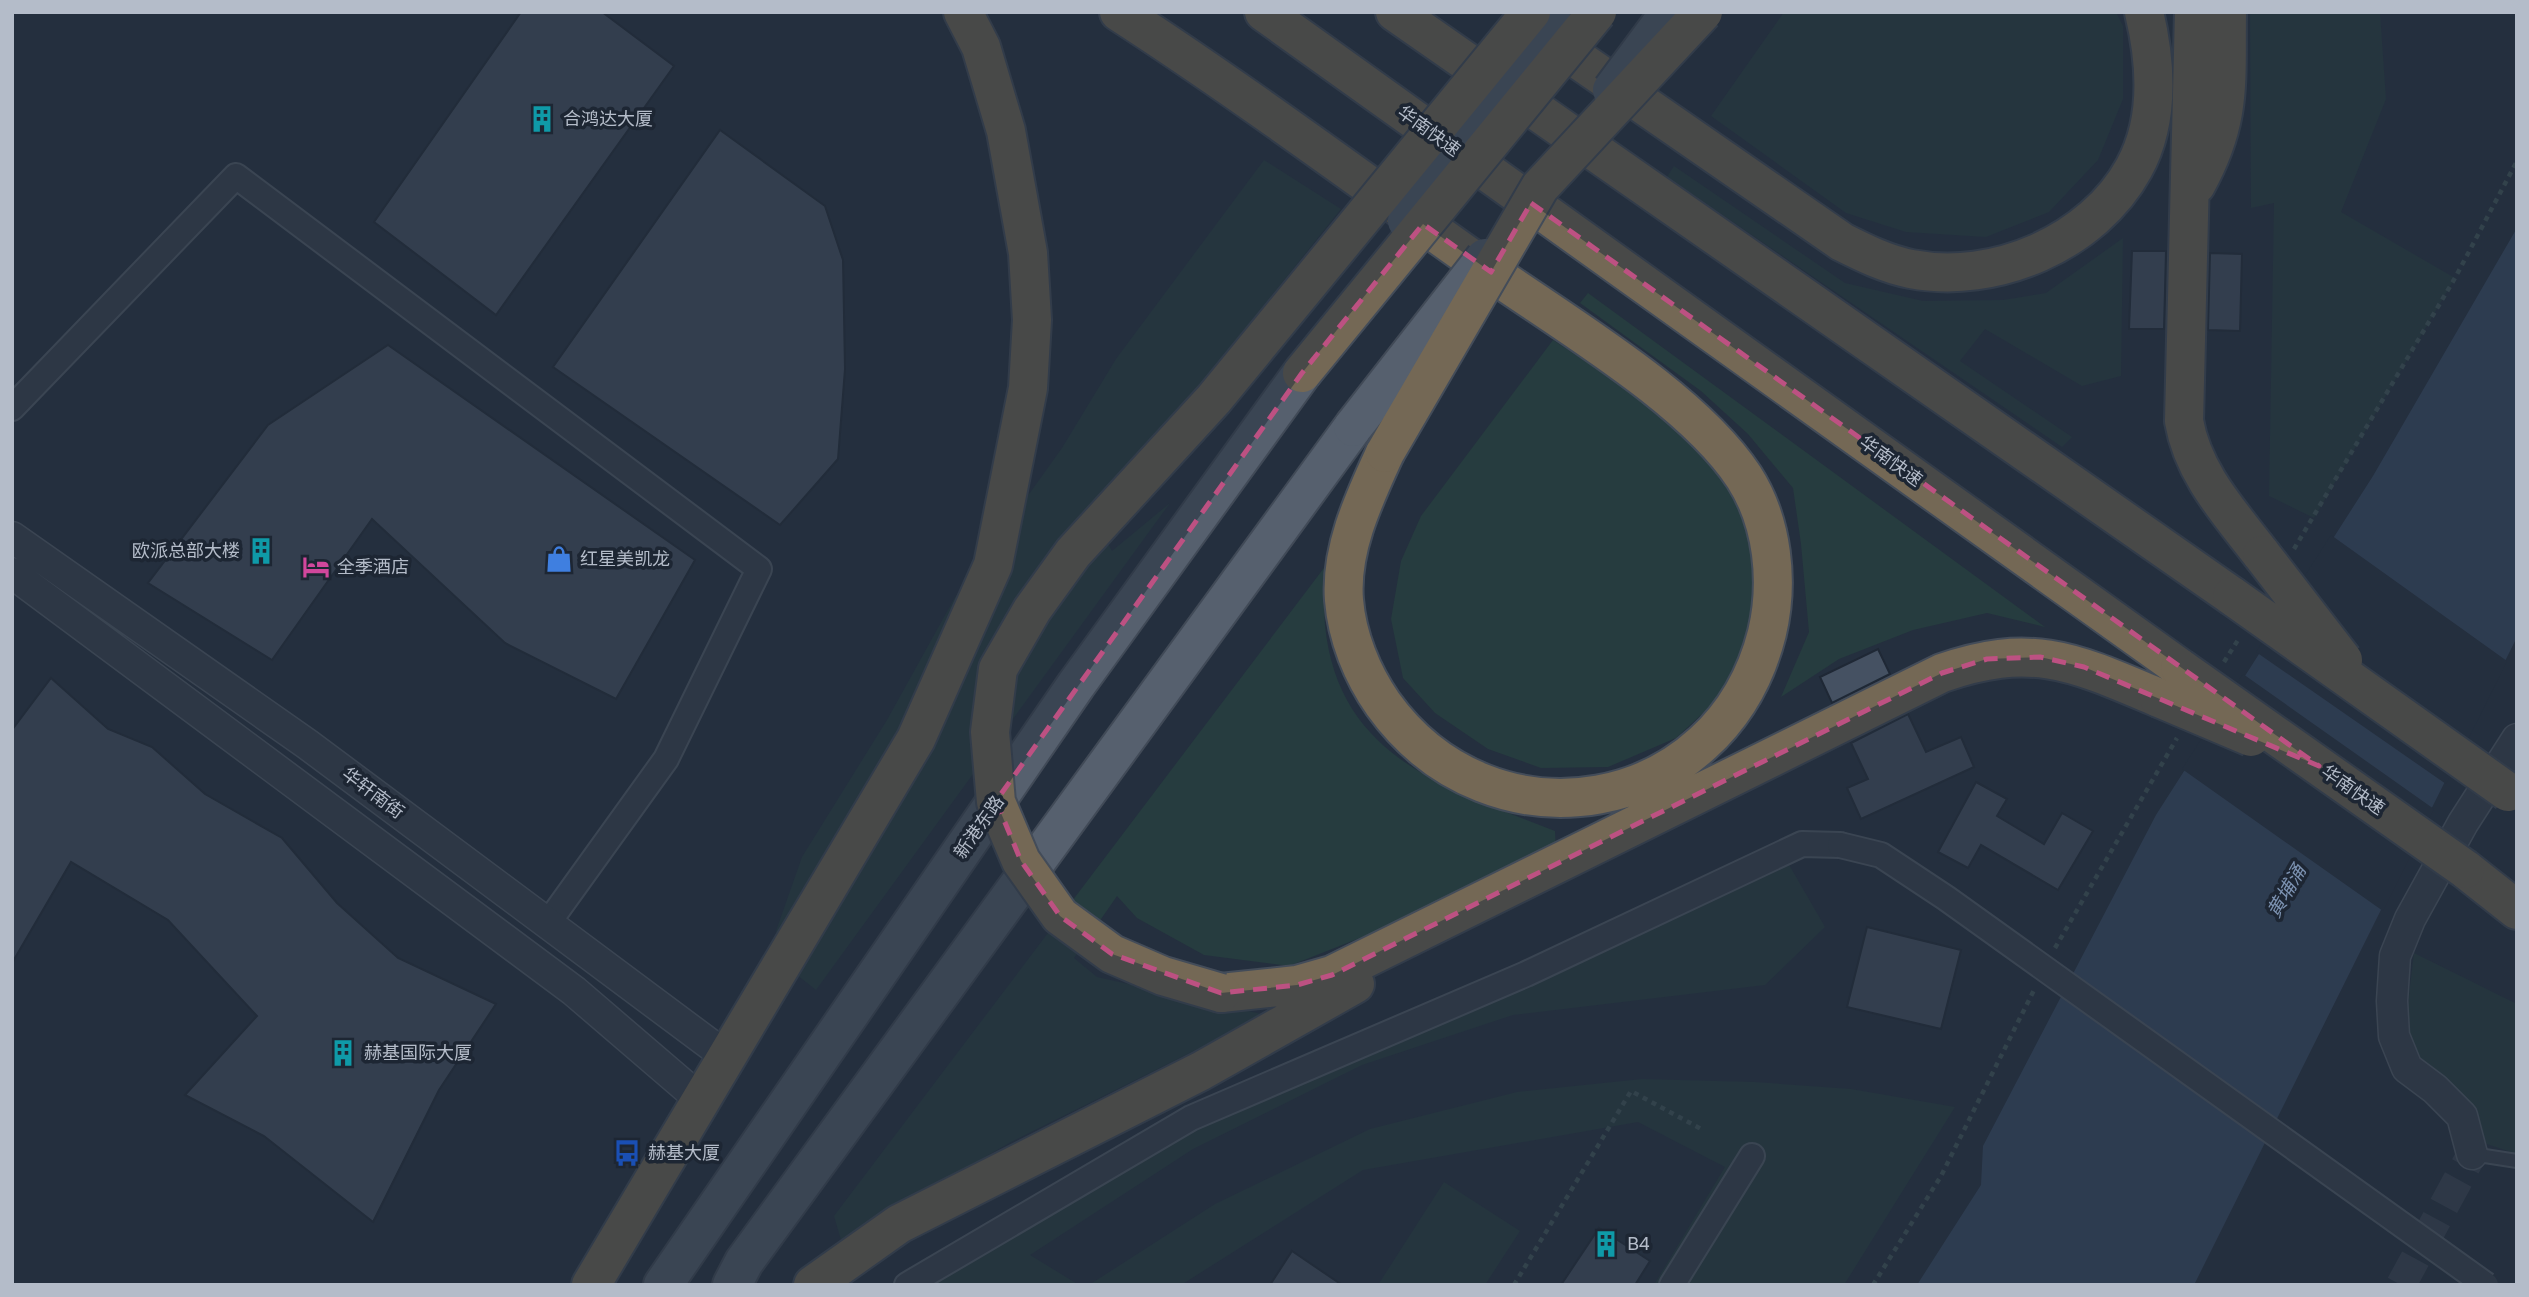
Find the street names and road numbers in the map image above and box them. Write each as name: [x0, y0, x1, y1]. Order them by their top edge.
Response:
street label: 华南快速: [1394, 100, 1465, 160]
street label: 华南快速: [1856, 430, 1927, 490]
street label: 华南快速: [2318, 760, 2389, 819]
street label: 华轩南街: [338, 762, 409, 823]
street label: 新港东路: [949, 791, 1008, 862]

